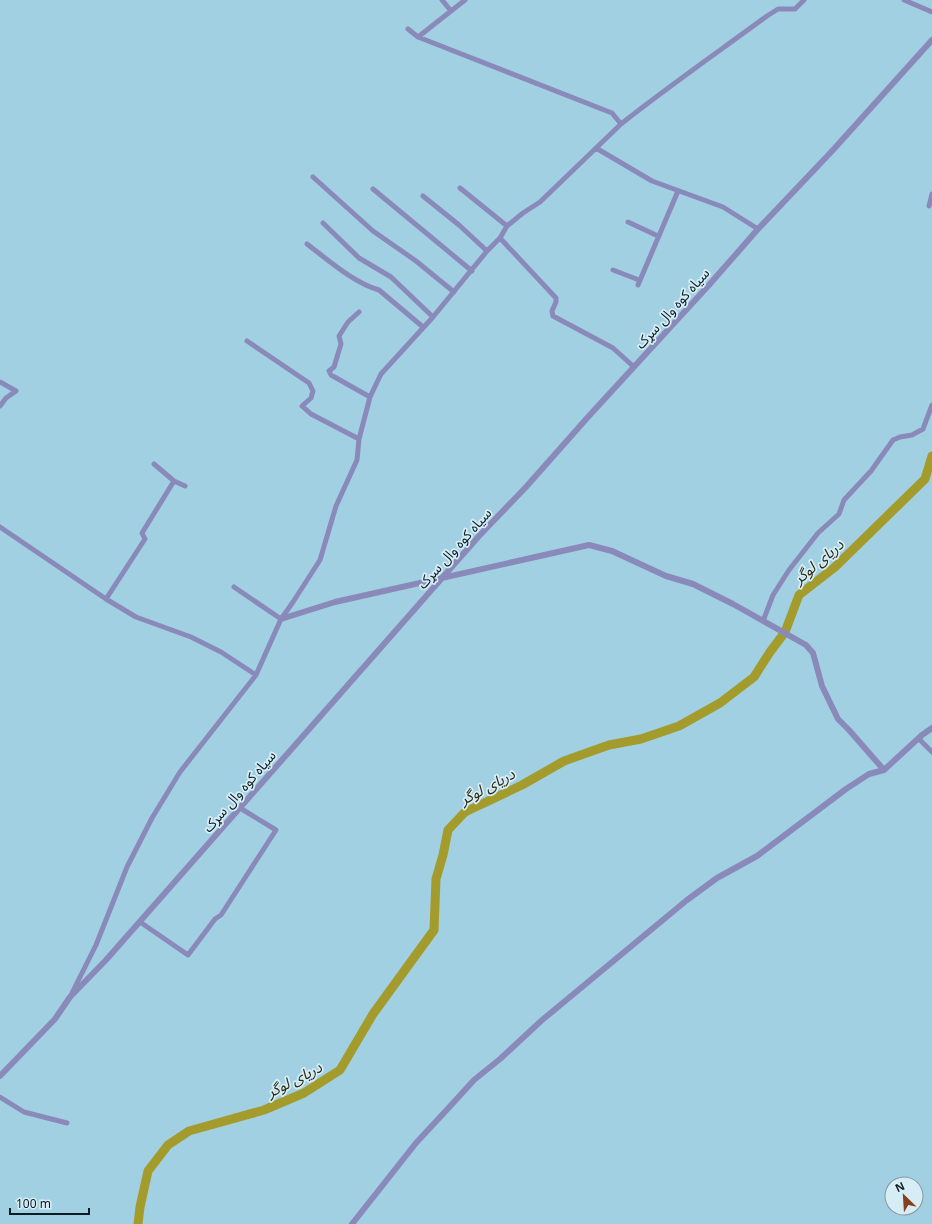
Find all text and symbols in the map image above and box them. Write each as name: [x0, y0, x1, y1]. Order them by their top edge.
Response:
street label: سیاه کوه وال سړک: [631, 264, 713, 352]
street label: سیاه کوه وال سړک: [413, 504, 495, 592]
water label: دریای لوگر: [788, 534, 848, 588]
street label: سیاه کوه وال سړک: [198, 746, 280, 836]
water label: دریای لوگر: [455, 763, 519, 809]
water label: دریای لوگر: [262, 1056, 326, 1102]
north arrow: [884, 1176, 924, 1216]
text: N: [892, 1178, 907, 1195]
scale bar: [10, 1190, 89, 1216]
text: 100 m: [16, 1195, 51, 1212]

